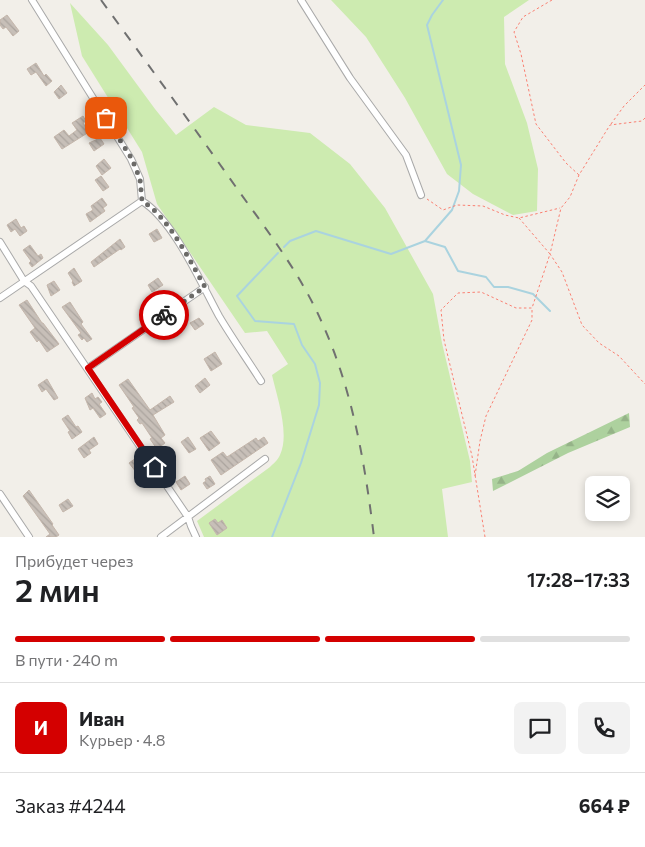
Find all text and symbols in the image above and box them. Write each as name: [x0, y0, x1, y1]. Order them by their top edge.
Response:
pin: [85, 97, 127, 139]
icon: bag: [92, 104, 120, 132]
courier: [139, 290, 189, 340]
icon: bike: [150, 301, 178, 329]
pin: [134, 446, 176, 488]
icon: home: [141, 453, 169, 481]
map controls: [585, 476, 630, 521]
button: layers: [585, 476, 630, 521]
text: Прибудет через: [15, 551, 134, 570]
text: 17:28–17:33: [527, 568, 630, 591]
text: 2 мин: [15, 569, 100, 609]
text: В пути · 240 m: [15, 650, 118, 669]
button: chat: [514, 702, 566, 754]
button: phone: [578, 702, 630, 754]
text: Иван: [79, 707, 125, 730]
text: И: [34, 716, 48, 739]
text: Курьер · 4.8: [79, 730, 165, 749]
text: Заказ #4244: [15, 794, 126, 817]
text: 664 ₽: [579, 794, 630, 817]

